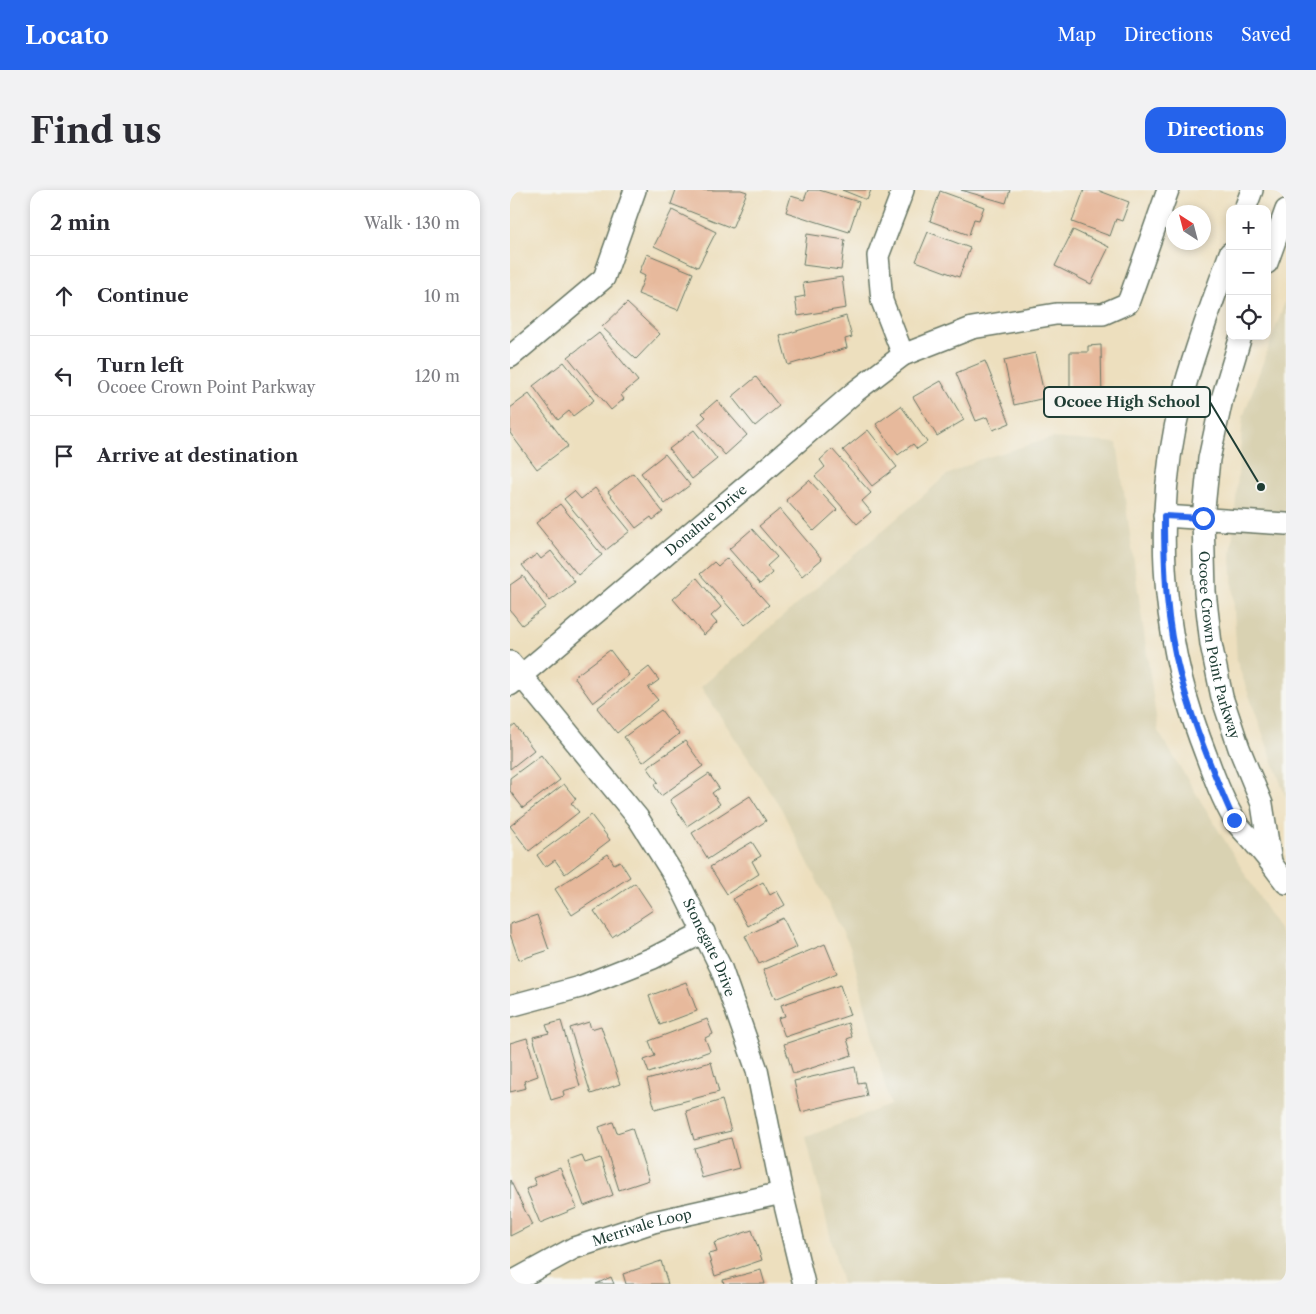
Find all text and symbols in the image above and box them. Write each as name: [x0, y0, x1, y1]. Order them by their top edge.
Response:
text: Locato: [25, 21, 109, 50]
text: Map: [1057, 24, 1096, 46]
text: Directions: [1124, 24, 1213, 46]
text: Saved: [1241, 24, 1291, 46]
button: Directions: [1145, 107, 1286, 153]
text: Find us: [30, 109, 162, 152]
north arrow: [1166, 205, 1211, 250]
map controls: [1226, 205, 1271, 340]
button: +: [1226, 205, 1271, 250]
text: 2 min: [50, 210, 110, 235]
text: Walk · 130 m: [364, 213, 460, 233]
button: −: [1226, 250, 1271, 295]
icon: ahead: [50, 282, 78, 310]
text: Continue: [97, 284, 189, 307]
text: 10 m: [424, 286, 460, 306]
button: locate: [1226, 295, 1271, 340]
text: Turn left: [97, 354, 184, 377]
icon: left: [50, 362, 78, 390]
text: 120 m: [415, 366, 460, 386]
text: Ocoee Crown Point Parkway: [97, 377, 315, 397]
callout: Ocoee High School: [1044, 387, 1210, 417]
text: Ocoee High School: [1054, 392, 1200, 411]
icon: arrive: [50, 442, 78, 470]
text: Arrive at destination: [97, 444, 298, 467]
street label: Donahue Drive: [661, 480, 751, 560]
route start: [1192, 507, 1215, 530]
street label: Ocoee Crown Point Parkway: [1195, 551, 1244, 741]
route end: [1223, 809, 1246, 832]
street label: Stonegate Drive: [679, 895, 739, 999]
street label: Merrivale Loop: [590, 1205, 693, 1250]

